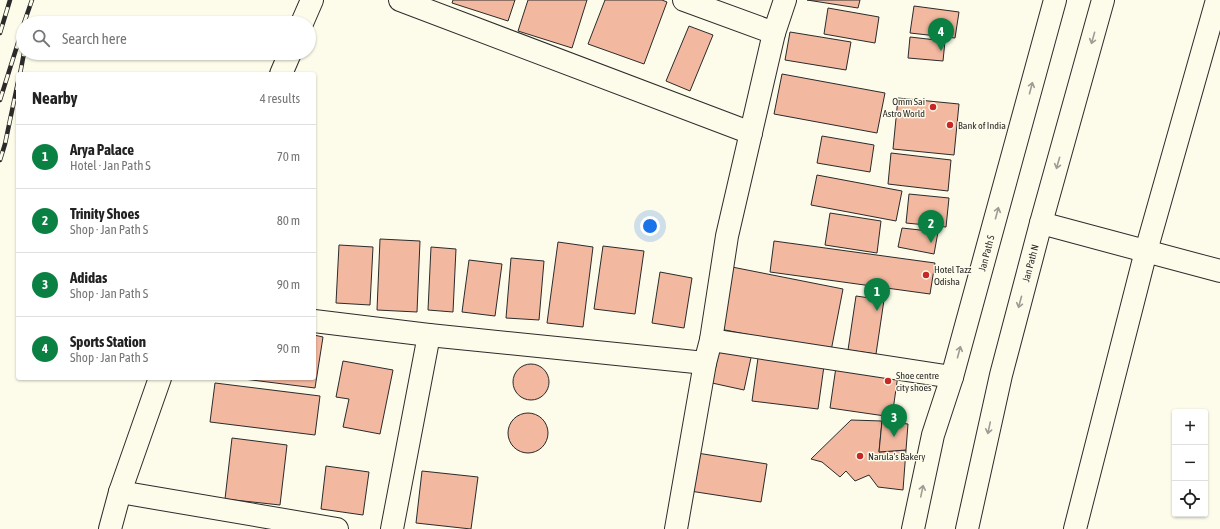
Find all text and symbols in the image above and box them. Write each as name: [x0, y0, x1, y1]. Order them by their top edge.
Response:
search box: [16, 16, 316, 60]
pin: 4: [928, 18, 954, 51]
icon: search: [30, 27, 52, 49]
text: Search here: [62, 30, 127, 47]
one-way arrow: [1089, 31, 1096, 44]
one-way arrow: [1028, 81, 1035, 94]
text: Nearby: [32, 88, 78, 108]
text: 4 results: [260, 91, 300, 106]
place label: Omm Sai Astro World: [883, 96, 925, 119]
marker: Omm Sai Astro World: [928, 102, 938, 112]
marker: Bank of India: [945, 120, 955, 130]
place label: Bank of India: [958, 120, 1006, 131]
text: Arya Palace: [70, 141, 134, 158]
text: 1: [42, 149, 48, 164]
text: 70 m: [277, 149, 300, 164]
one-way arrow: [1054, 156, 1061, 169]
text: Hotel · Jan Path S: [70, 158, 151, 173]
text: Trinity Shoes: [70, 205, 140, 222]
one-way arrow: [994, 207, 1001, 220]
pin: 2: [918, 210, 944, 243]
text: 2: [42, 213, 48, 228]
text: 80 m: [277, 213, 300, 228]
your location: [640, 216, 660, 236]
text: Shop · Jan Path S: [70, 222, 148, 237]
street label: Jan Path S: [976, 234, 997, 272]
street label: Jan Path N: [1020, 243, 1041, 283]
place label: Hotel Tazz Odisha: [934, 264, 972, 287]
text: Adidas: [70, 269, 107, 286]
marker: Hotel Tazz Odisha: [921, 270, 931, 280]
text: 3: [42, 277, 48, 292]
text: 90 m: [277, 277, 300, 292]
pin: 1: [864, 278, 890, 311]
text: Shop · Jan Path S: [70, 286, 148, 301]
one-way arrow: [1016, 295, 1023, 308]
text: Sports Station: [70, 333, 146, 350]
text: 4: [42, 341, 48, 356]
text: 90 m: [277, 341, 300, 356]
one-way arrow: [955, 346, 963, 359]
text: Shop · Jan Path S: [70, 350, 148, 365]
place label: Shoe centre city shoes: [896, 370, 940, 393]
marker: Shoe centre city shoes: [883, 376, 893, 386]
pin: 3: [881, 404, 907, 437]
map controls: [1172, 409, 1208, 517]
button: +: [1172, 409, 1208, 445]
one-way arrow: [985, 421, 993, 434]
button: −: [1172, 445, 1208, 481]
marker: Narula's Bakery: [855, 451, 865, 461]
place label: Narula's Bakery: [868, 451, 925, 462]
button: locate: [1172, 481, 1208, 517]
one-way arrow: [918, 485, 926, 498]

